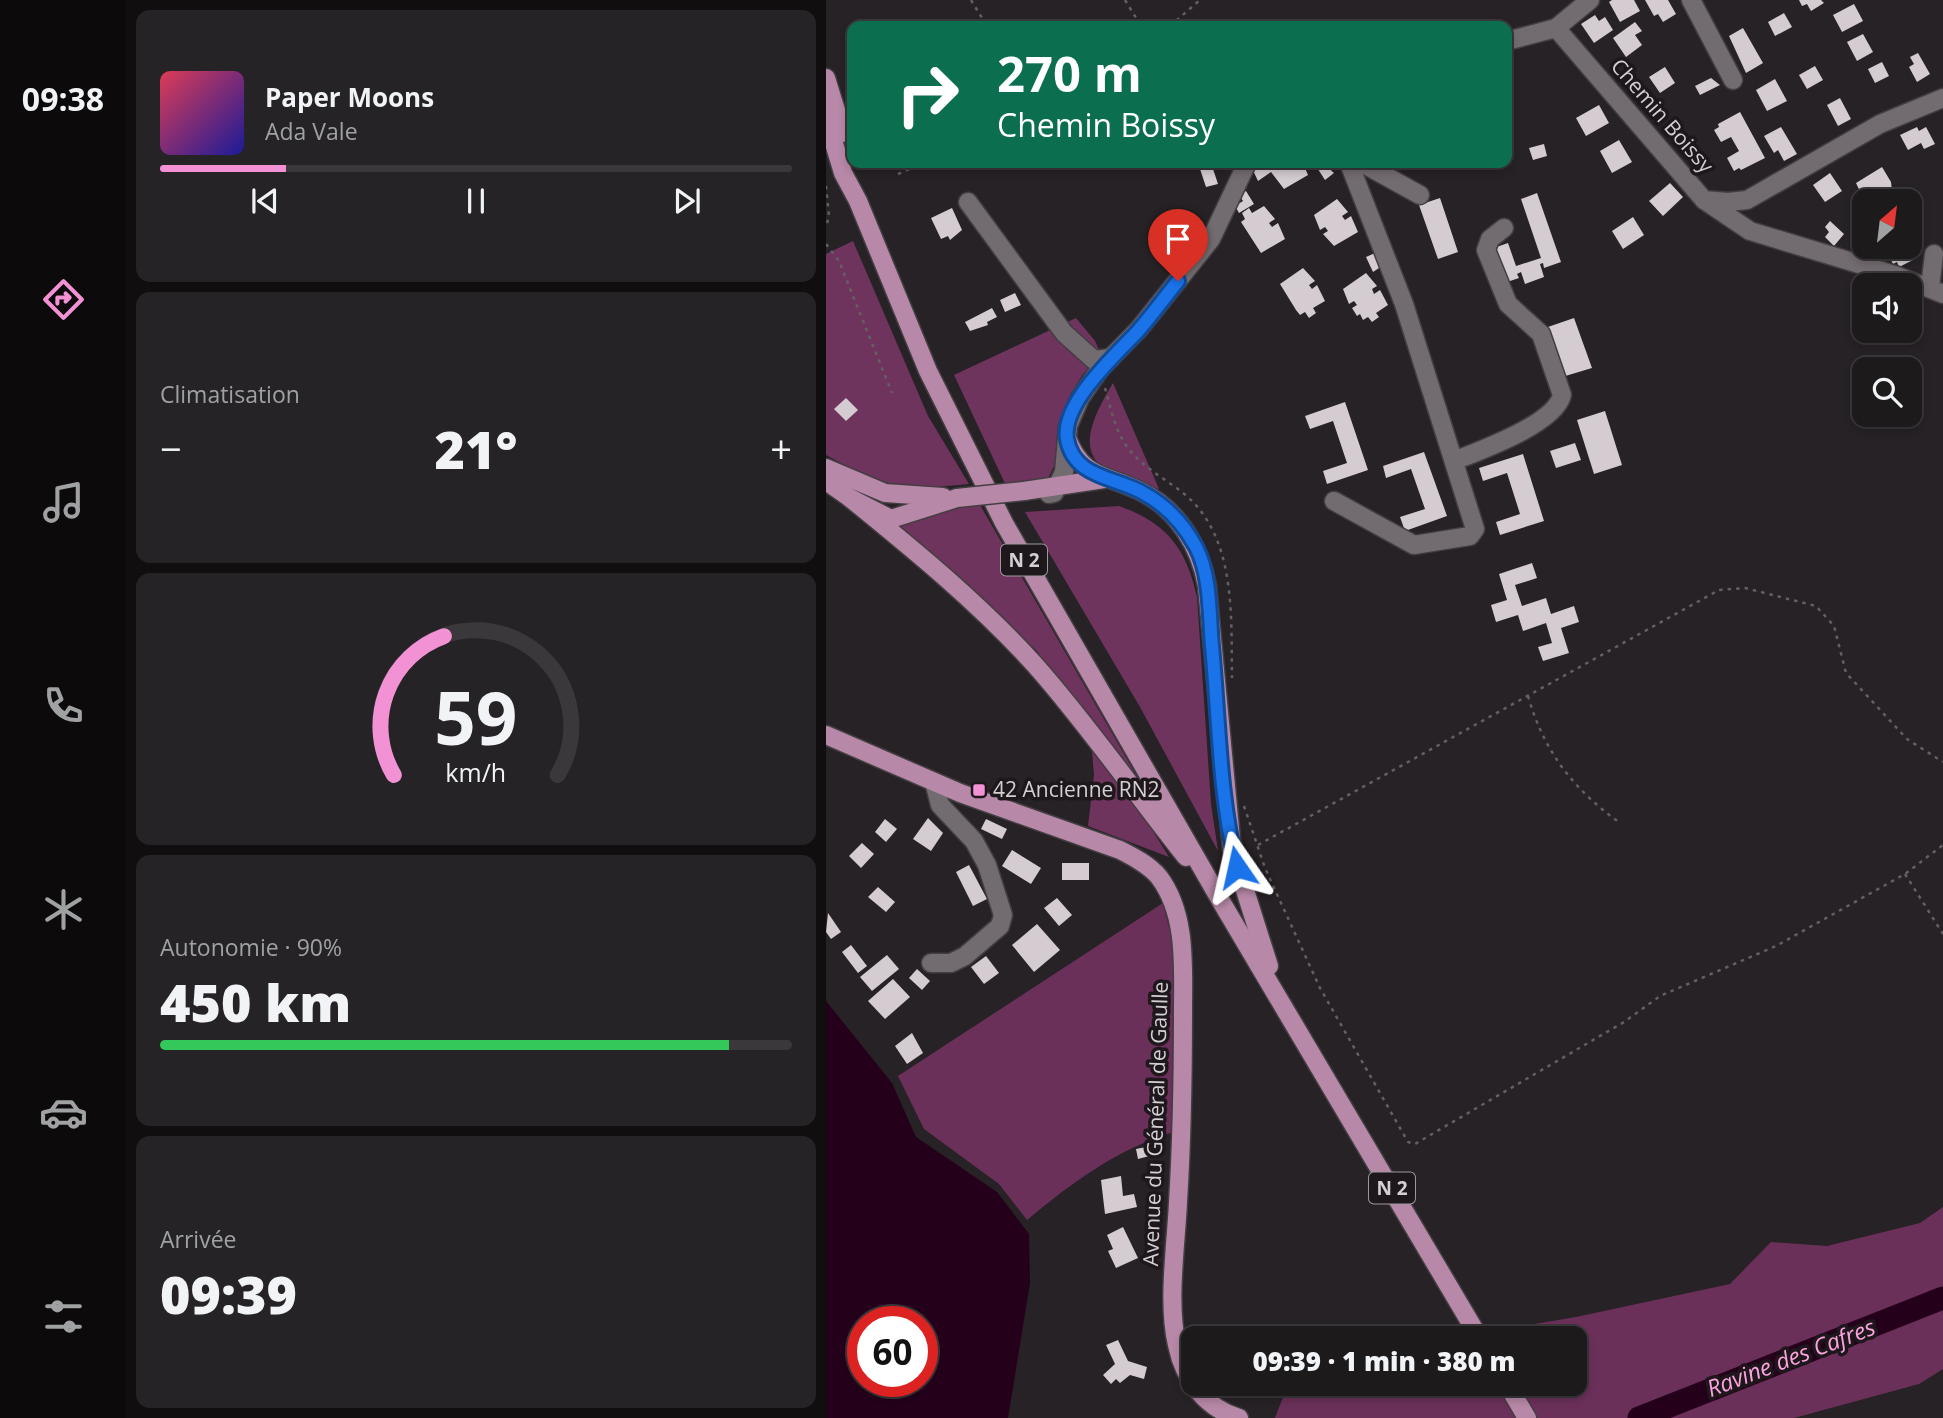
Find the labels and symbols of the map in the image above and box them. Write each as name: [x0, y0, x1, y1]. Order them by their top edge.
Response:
street label: Chemin Boissy: [1605, 52, 1721, 179]
north arrow: [1852, 189, 1922, 259]
pin: [1148, 209, 1208, 281]
road number: N 2: [1001, 544, 1047, 576]
place label: 42 Ancienne RN2: [993, 775, 1160, 803]
marker: 42 Ancienne RN2: [971, 782, 987, 798]
position arrow: [1200, 830, 1274, 904]
street label: Avenue du Général de Gaulle: [1136, 981, 1174, 1267]
road number: N 2: [1369, 1172, 1415, 1204]
speed limit sign: 60: [847, 1306, 938, 1397]
water label: Ravine des Cafres: [1702, 1310, 1880, 1404]

